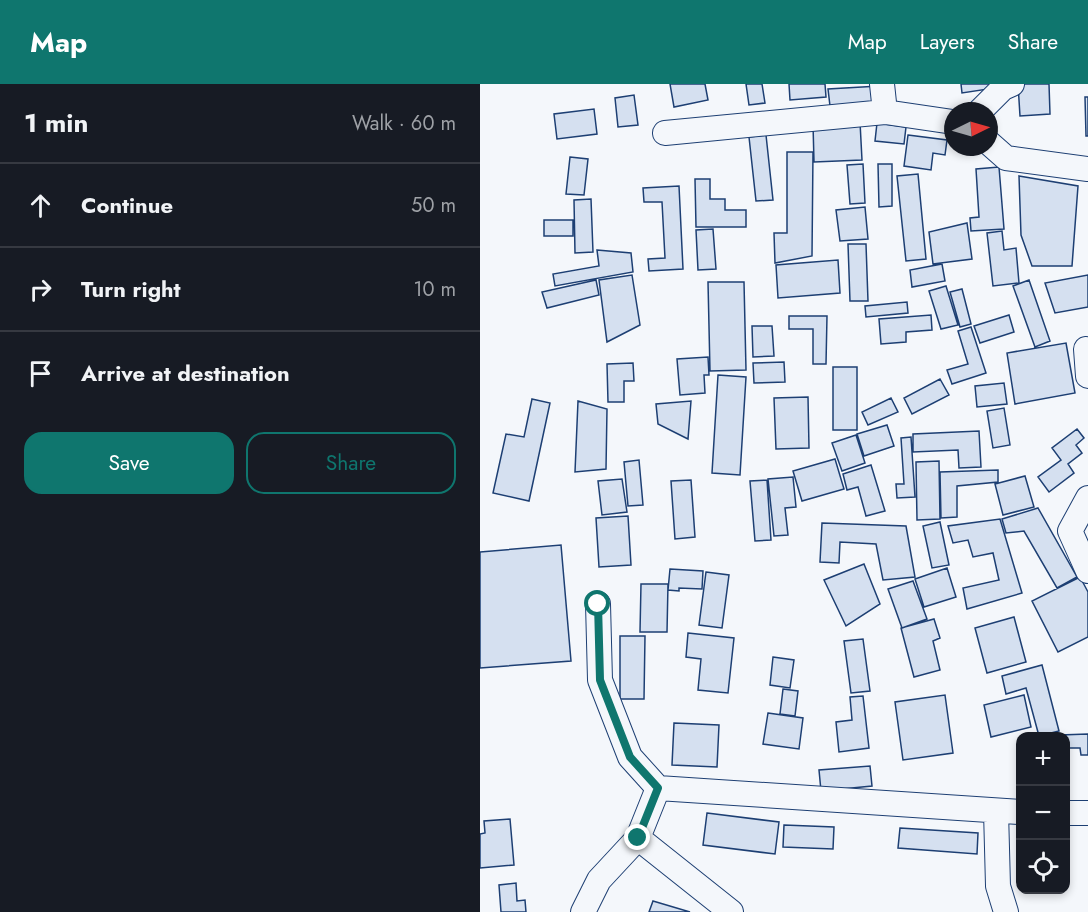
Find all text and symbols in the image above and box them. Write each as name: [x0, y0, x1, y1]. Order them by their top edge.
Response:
text: Map: [30, 22, 87, 63]
text: Map: [848, 27, 887, 57]
text: Layers: [920, 27, 975, 57]
text: Share: [1008, 27, 1058, 57]
north arrow: [944, 102, 998, 156]
text: 1 min: [24, 104, 88, 142]
text: Walk · 60 m: [352, 109, 456, 138]
icon: ahead: [24, 189, 57, 222]
text: Continue: [81, 189, 173, 221]
text: 50 m: [411, 191, 456, 220]
icon: right: [24, 273, 57, 306]
text: Turn right: [81, 273, 181, 305]
text: 10 m: [413, 275, 456, 304]
icon: arrive: [24, 357, 57, 390]
text: Arrive at destination: [81, 357, 290, 389]
button: Save: [24, 432, 234, 494]
button: Share: [246, 432, 456, 494]
route start: [584, 590, 610, 616]
map controls: [1016, 732, 1070, 894]
button: +: [1016, 732, 1070, 786]
button: −: [1016, 786, 1070, 840]
route end: [624, 824, 650, 850]
button: locate: [1016, 840, 1070, 894]

